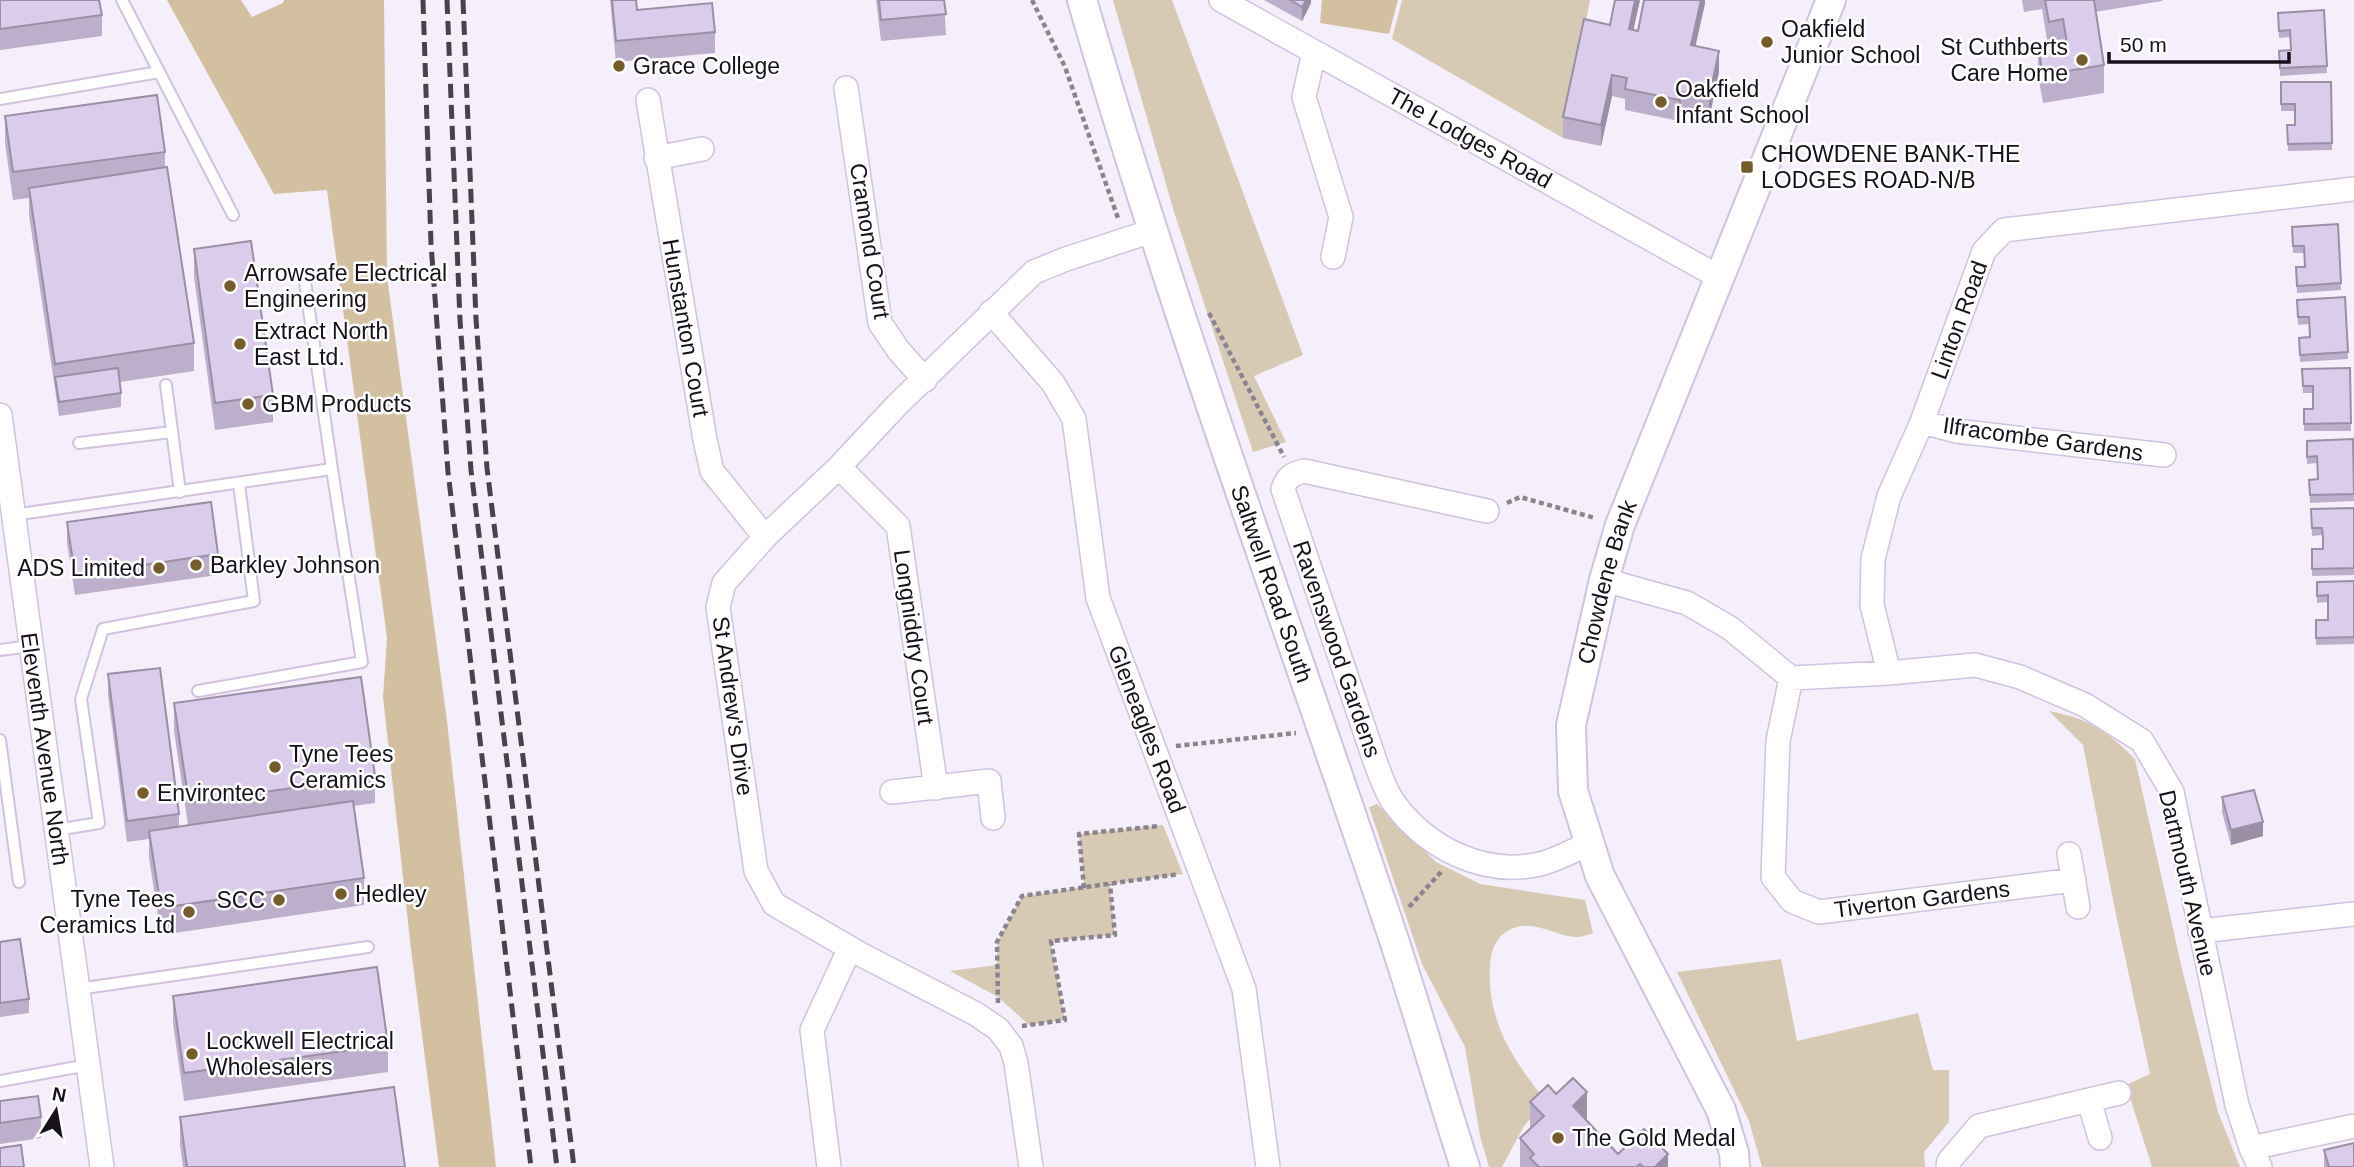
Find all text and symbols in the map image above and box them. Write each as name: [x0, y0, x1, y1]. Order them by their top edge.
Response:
place label: Oakfield Junior School: [1781, 16, 1920, 68]
scale bar: [2109, 21, 2289, 65]
text: 50 m: [2120, 33, 2167, 56]
marker: Oakfield Junior School: [1759, 34, 1775, 50]
place label: St Cuthberts Care Home: [1940, 34, 2068, 86]
marker: St Cuthberts Care Home: [2074, 52, 2090, 68]
place label: Grace College: [633, 53, 780, 79]
marker: Grace College: [611, 58, 627, 74]
place label: Oakfield Infant School: [1675, 76, 1809, 128]
street label: The Lodges Road: [1384, 82, 1556, 194]
marker: Oakfield Infant School: [1653, 94, 1669, 110]
place label: CHOWDENE BANK-THE LODGES ROAD-N/B: [1761, 141, 2020, 193]
marker: CHOWDENE BANK-THE LODGES ROAD-N/B: [1739, 159, 1755, 175]
street label: Cramond Court: [845, 161, 895, 321]
street label: Hunstanton Court: [658, 237, 715, 420]
street label: Linton Road: [1926, 257, 1992, 383]
place label: Arrowsafe Electrical Engineering: [244, 260, 447, 312]
marker: Arrowsafe Electrical Engineering: [222, 278, 238, 294]
place label: Extract North East Ltd.: [254, 318, 388, 370]
marker: Extract North East Ltd.: [232, 336, 248, 352]
place label: GBM Products: [262, 391, 412, 417]
marker: GBM Products: [240, 396, 256, 412]
street label: Ilfracombe Gardens: [1941, 412, 2145, 466]
street label: Saltwell Road South: [1226, 482, 1318, 686]
street label: Chowdene Bank: [1572, 496, 1642, 666]
street label: Ravenswood Gardens: [1288, 537, 1386, 761]
street label: Longniddry Court: [889, 548, 939, 727]
place label: Barkley Johnson: [210, 552, 380, 578]
place label: ADS Limited: [17, 555, 145, 581]
marker: Barkley Johnson: [188, 557, 204, 573]
marker: ADS Limited: [151, 560, 167, 576]
street label: St Andrew's Drive: [708, 615, 758, 797]
street label: Eleventh Avenue North: [16, 631, 74, 867]
street label: Gleneagles Road: [1103, 641, 1191, 817]
place label: Tyne Tees Ceramics: [289, 741, 393, 793]
marker: Tyne Tees Ceramics: [267, 759, 283, 775]
place label: Environtec: [157, 780, 266, 806]
marker: Environtec: [135, 785, 151, 801]
street label: Dartmouth Avenue: [2154, 787, 2222, 979]
street label: Tiverton Gardens: [1833, 875, 2011, 923]
place label: Hedley: [355, 881, 427, 907]
place label: Tyne Tees Ceramics Ltd: [40, 886, 175, 938]
marker: Hedley: [333, 886, 349, 902]
place label: SCC: [216, 887, 265, 913]
marker: SCC: [271, 892, 287, 908]
marker: Tyne Tees Ceramics Ltd: [181, 904, 197, 920]
place label: Lockwell Electrical Wholesalers: [206, 1028, 394, 1080]
marker: Lockwell Electrical Wholesalers: [184, 1046, 200, 1062]
north arrow: [21, 1076, 91, 1146]
text: N: [50, 1083, 68, 1106]
place label: The Gold Medal: [1572, 1125, 1736, 1151]
marker: The Gold Medal: [1550, 1130, 1566, 1146]

